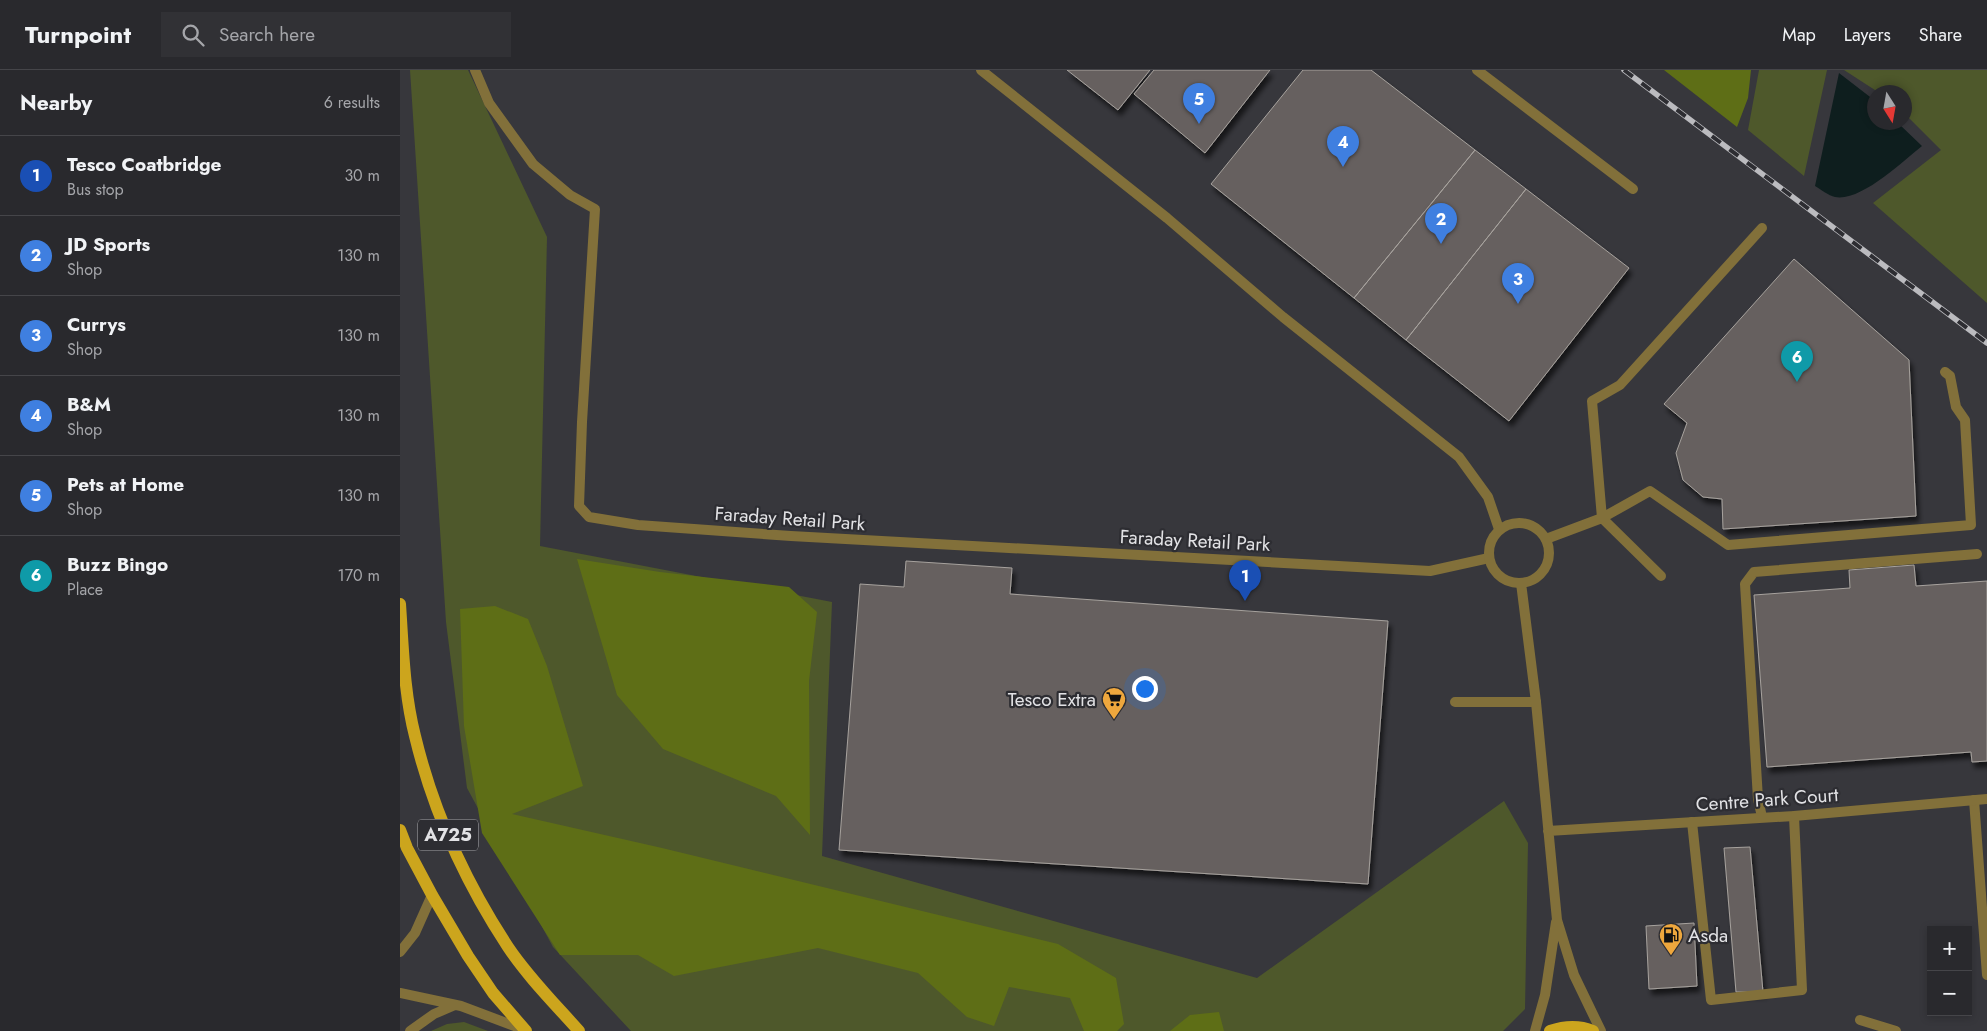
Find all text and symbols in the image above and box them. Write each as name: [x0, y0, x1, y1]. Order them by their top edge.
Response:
search box: [161, 12, 511, 57]
text: Turnpoint: [25, 17, 131, 52]
icon: search: [179, 21, 207, 49]
text: Search here: [219, 21, 315, 48]
text: Map: [1782, 22, 1816, 48]
text: Layers: [1844, 22, 1891, 48]
text: Share: [1919, 22, 1962, 48]
pin: 5: [1183, 83, 1215, 124]
north arrow: [1867, 85, 1912, 130]
text: Nearby: [20, 88, 92, 118]
text: 6 results: [324, 91, 380, 114]
pin: 4: [1327, 126, 1359, 167]
text: Tesco Coatbridge: [67, 151, 221, 178]
text: 1: [32, 164, 40, 187]
text: 30 m: [344, 164, 380, 187]
text: Bus stop: [67, 178, 124, 201]
pin: 2: [1425, 203, 1457, 244]
text: JD Sports: [67, 231, 150, 258]
text: 2: [31, 244, 41, 267]
text: 130 m: [337, 244, 380, 267]
text: Shop: [67, 258, 102, 281]
pin: 3: [1502, 263, 1534, 304]
text: Currys: [67, 311, 126, 338]
text: 3: [31, 324, 41, 347]
text: 130 m: [337, 324, 380, 347]
text: Shop: [67, 338, 102, 361]
pin: 6: [1781, 341, 1813, 382]
text: B&M: [67, 391, 111, 418]
text: 4: [30, 404, 42, 427]
text: 130 m: [337, 404, 380, 427]
text: Shop: [67, 418, 102, 441]
text: Pets at Home: [67, 471, 184, 498]
text: 5: [31, 484, 41, 507]
text: 130 m: [337, 484, 380, 507]
text: Shop: [67, 498, 102, 521]
street label: Faraday Retail Park: [714, 500, 867, 537]
street label: Faraday Retail Park: [1119, 523, 1272, 558]
text: Buzz Bingo: [67, 551, 168, 578]
pin: 1: [1229, 560, 1261, 601]
text: 6: [31, 564, 41, 587]
text: 170 m: [338, 564, 380, 587]
text: Place: [67, 578, 103, 601]
your location: [1132, 676, 1158, 702]
place label: Tesco Extra: [1008, 686, 1096, 713]
supermarket icon: Tesco Extra: [1101, 686, 1127, 720]
street label: Centre Park Court: [1695, 781, 1840, 818]
road number: A725: [418, 820, 478, 850]
fuel station icon: Asda: [1658, 922, 1684, 956]
place label: Asda: [1688, 922, 1728, 949]
map controls: [1927, 926, 1972, 1016]
button: +: [1927, 926, 1972, 971]
button: −: [1927, 971, 1972, 1016]

